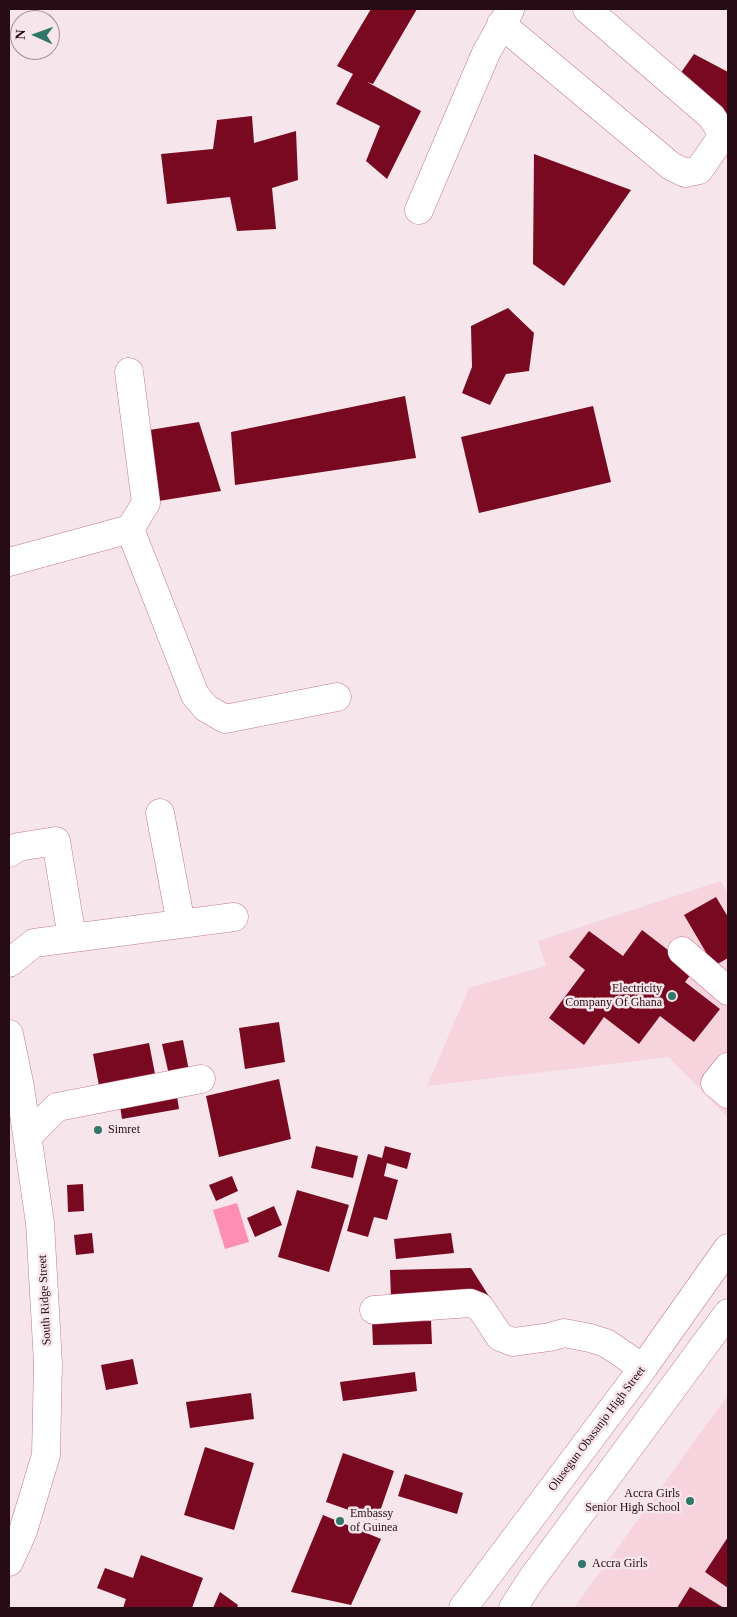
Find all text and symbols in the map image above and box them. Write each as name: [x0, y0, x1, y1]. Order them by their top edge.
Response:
north arrow: [10, 10, 60, 60]
text: N: [13, 29, 28, 40]
place label: Electricity Company Of Ghana: [565, 982, 662, 1010]
marker: Electricity Company Of Ghana: [666, 990, 678, 1002]
place label: Simret: [108, 1123, 140, 1137]
marker: Simret: [92, 1124, 104, 1136]
street label: South Ridge Street: [35, 1254, 55, 1346]
street label: Olusegun Obasanjo High Street: [545, 1364, 649, 1494]
place label: Accra Girls Senior High School: [585, 1487, 680, 1515]
marker: Accra Girls Senior High School: [684, 1495, 696, 1507]
place label: Embassy of Guinea: [350, 1507, 398, 1535]
marker: Embassy of Guinea: [334, 1515, 346, 1527]
place label: Accra Girls: [592, 1557, 648, 1571]
marker: Accra Girls: [576, 1558, 588, 1570]

